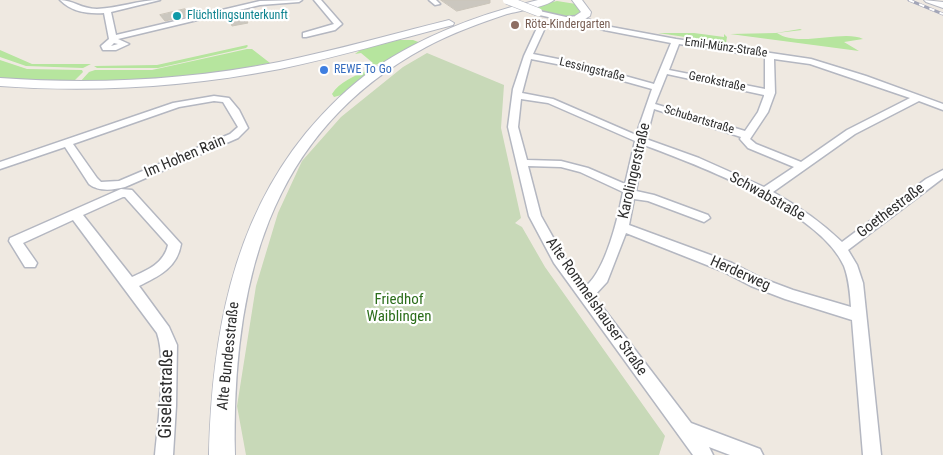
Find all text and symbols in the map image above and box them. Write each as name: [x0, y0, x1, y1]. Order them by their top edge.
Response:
place label: Flüchtlingsunterkunft: [187, 9, 288, 23]
marker: Flüchtlingsunterkunft: [171, 10, 183, 22]
place label: Röte-Kindergarten: [525, 18, 610, 32]
marker: Röte-Kindergarten: [509, 19, 521, 31]
street label: Emil-Münz-Straße: [684, 35, 768, 61]
street label: Lessingstraße: [558, 55, 626, 85]
place label: REWE To Go: [334, 63, 392, 77]
marker: REWE To Go: [318, 64, 330, 76]
street label: Gerokstraße: [687, 69, 747, 95]
street label: Schubartstraße: [662, 103, 736, 137]
street label: Karolingerstraße: [615, 121, 655, 221]
street label: Im Hohen Rain: [142, 132, 228, 182]
street label: Schwabstraße: [726, 169, 808, 225]
street label: Goethestraße: [854, 180, 928, 242]
street label: Alte Rommelshauser Straße: [541, 234, 651, 380]
street label: Herderweg: [707, 253, 773, 295]
park label: Friedhof Waiblingen: [366, 291, 432, 326]
street label: Alte Bundesstraße: [214, 301, 244, 411]
street label: Giselastraße: [155, 349, 179, 439]

